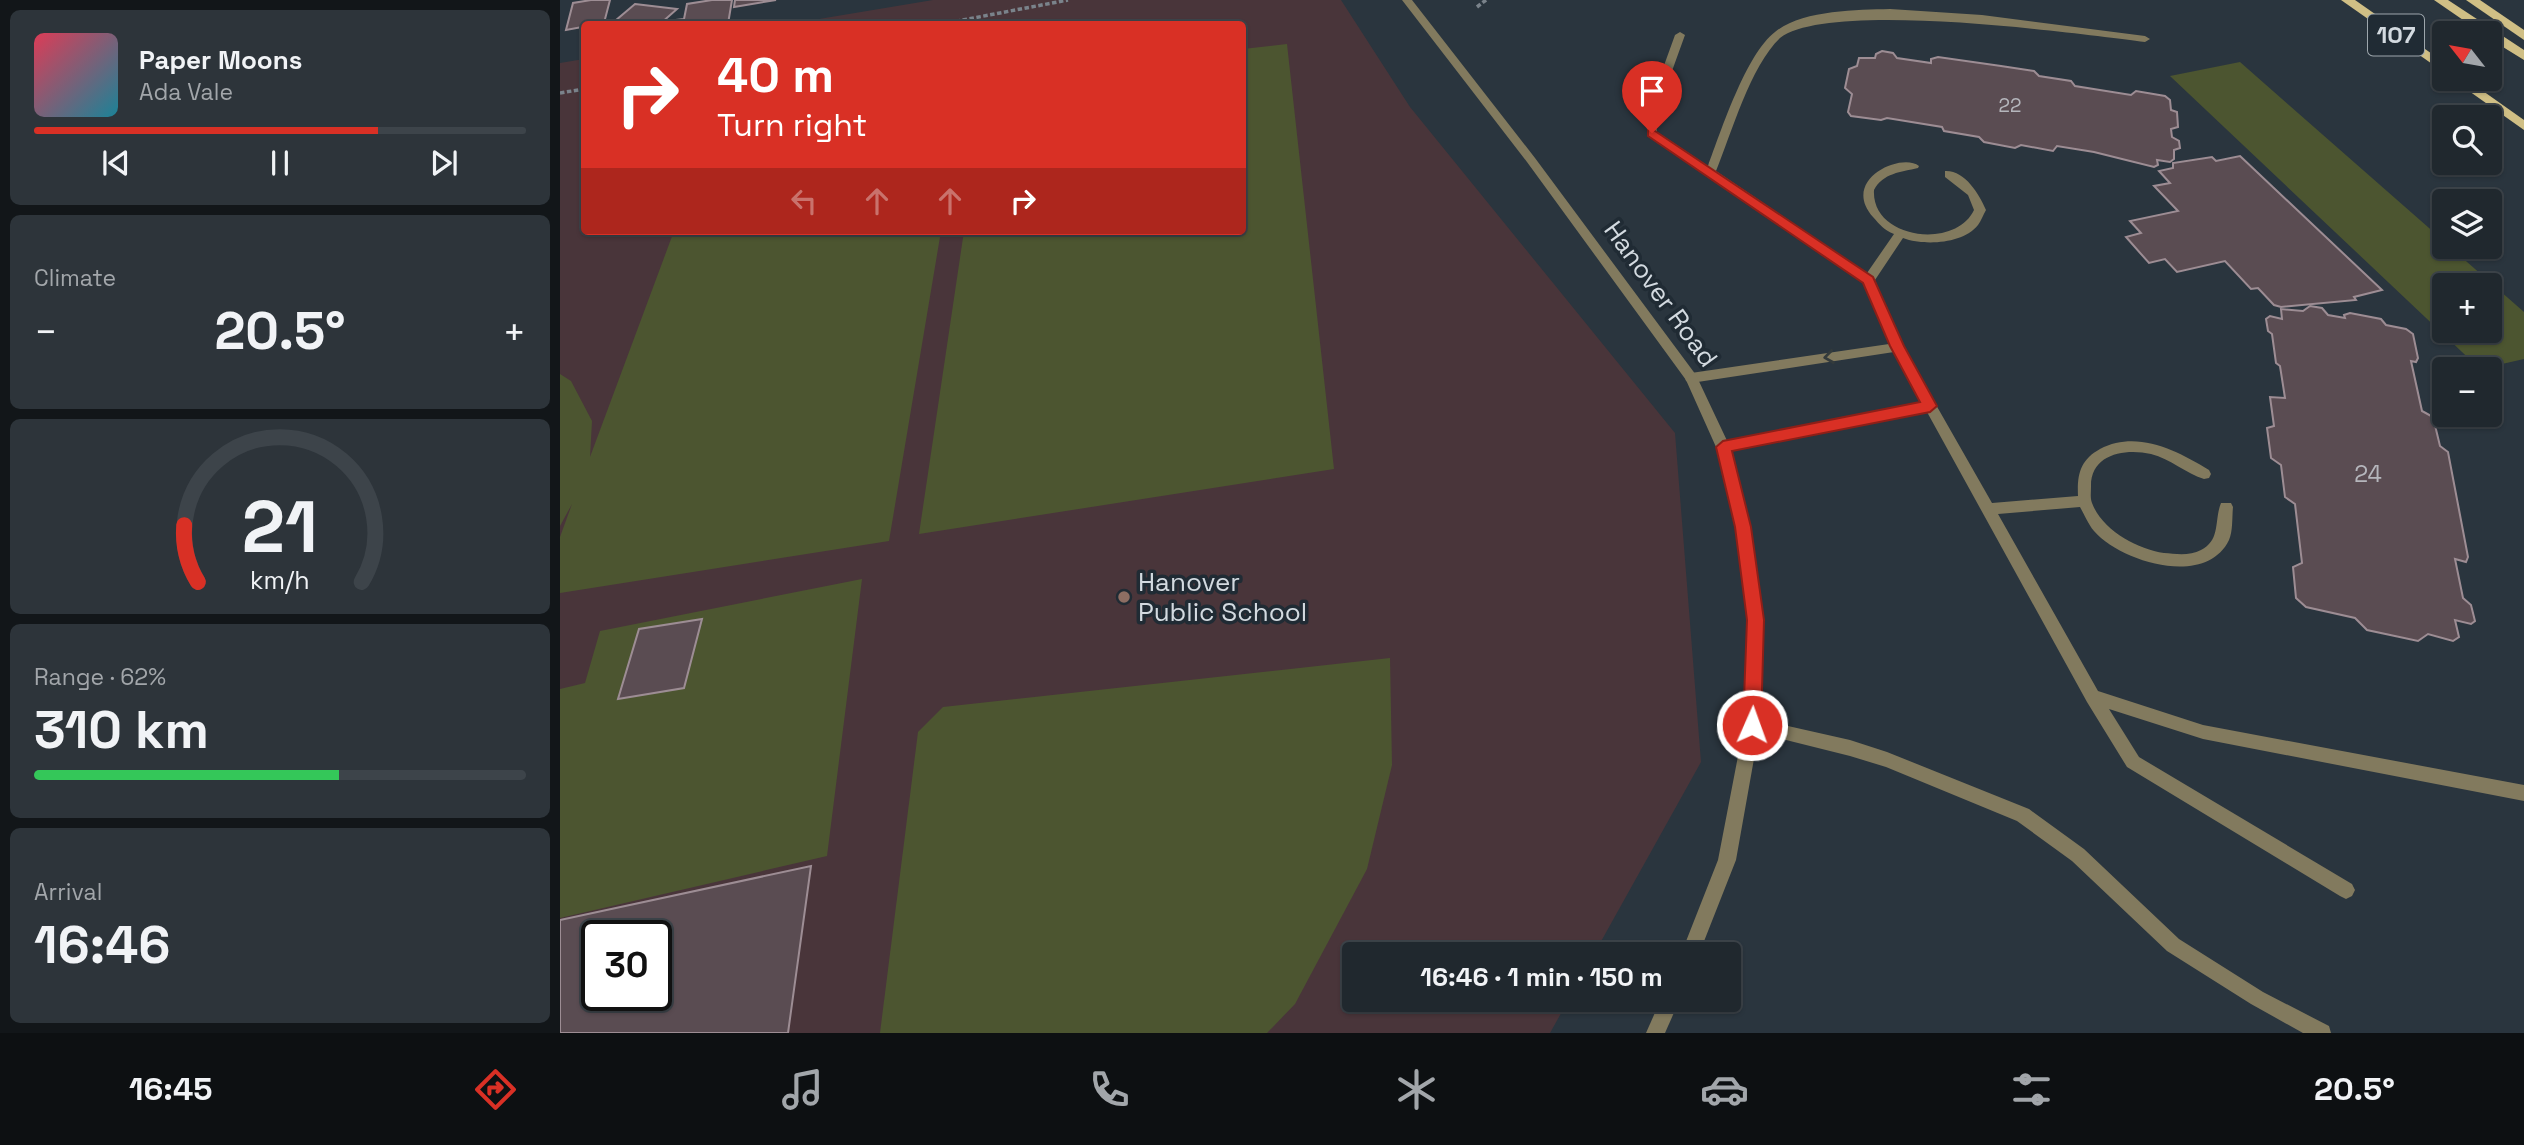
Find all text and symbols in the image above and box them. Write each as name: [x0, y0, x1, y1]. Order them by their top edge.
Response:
road number: 107: [2368, 15, 2424, 56]
north arrow: [2432, 21, 2502, 91]
map controls: [2432, 21, 2502, 427]
text: Paper Moons: [139, 43, 302, 77]
text: 40 m: [717, 44, 834, 106]
icon: right: [602, 49, 693, 140]
pin: [1622, 61, 1682, 133]
icon: arrive: [1633, 72, 1671, 110]
text: Ada Vale: [139, 77, 233, 107]
house number: 22: [1999, 93, 2021, 118]
text: Turn right: [717, 105, 867, 145]
button: search: [2432, 105, 2502, 175]
icon: previous: [97, 144, 135, 182]
icon: pause: [261, 144, 299, 182]
icon: next: [425, 144, 463, 182]
icon: left: [785, 182, 823, 220]
icon: ahead: [858, 182, 896, 220]
icon: ahead: [931, 182, 969, 220]
icon: right: [1004, 182, 1042, 220]
button: layers: [2432, 189, 2502, 259]
street label: Hanover Road: [1596, 214, 1726, 374]
text: Climate: [34, 263, 116, 293]
button: +: [2432, 273, 2502, 343]
text: 20.5°: [214, 298, 346, 364]
text: −: [34, 308, 58, 356]
text: +: [502, 308, 526, 356]
one-way arrow: [1823, 349, 1835, 364]
button: −: [2432, 357, 2502, 427]
house number: 24: [2354, 459, 2382, 489]
text: 21: [242, 481, 318, 574]
text: km/h: [250, 564, 310, 596]
place label: Hanover Public School: [1138, 565, 1307, 629]
marker: Hanover Public School: [1116, 589, 1132, 605]
text: Range · 62%: [34, 662, 166, 692]
position arrow: [1715, 688, 1789, 762]
text: 310 km: [34, 697, 209, 763]
text: Arrival: [34, 877, 102, 907]
text: 16:46: [34, 912, 170, 978]
speed limit sign: 30: [581, 920, 672, 1011]
text: 16:46 · 1 min · 150 m: [1420, 960, 1663, 994]
icon: directions: [471, 1065, 520, 1114]
icon: music: [778, 1065, 827, 1114]
icon: phone: [1085, 1065, 1134, 1114]
icon: climate: [1392, 1065, 1441, 1114]
icon: car: [1700, 1065, 1749, 1114]
icon: filters: [2007, 1065, 2056, 1114]
text: 16:45: [129, 1069, 212, 1109]
text: 20.5°: [2314, 1069, 2395, 1109]

